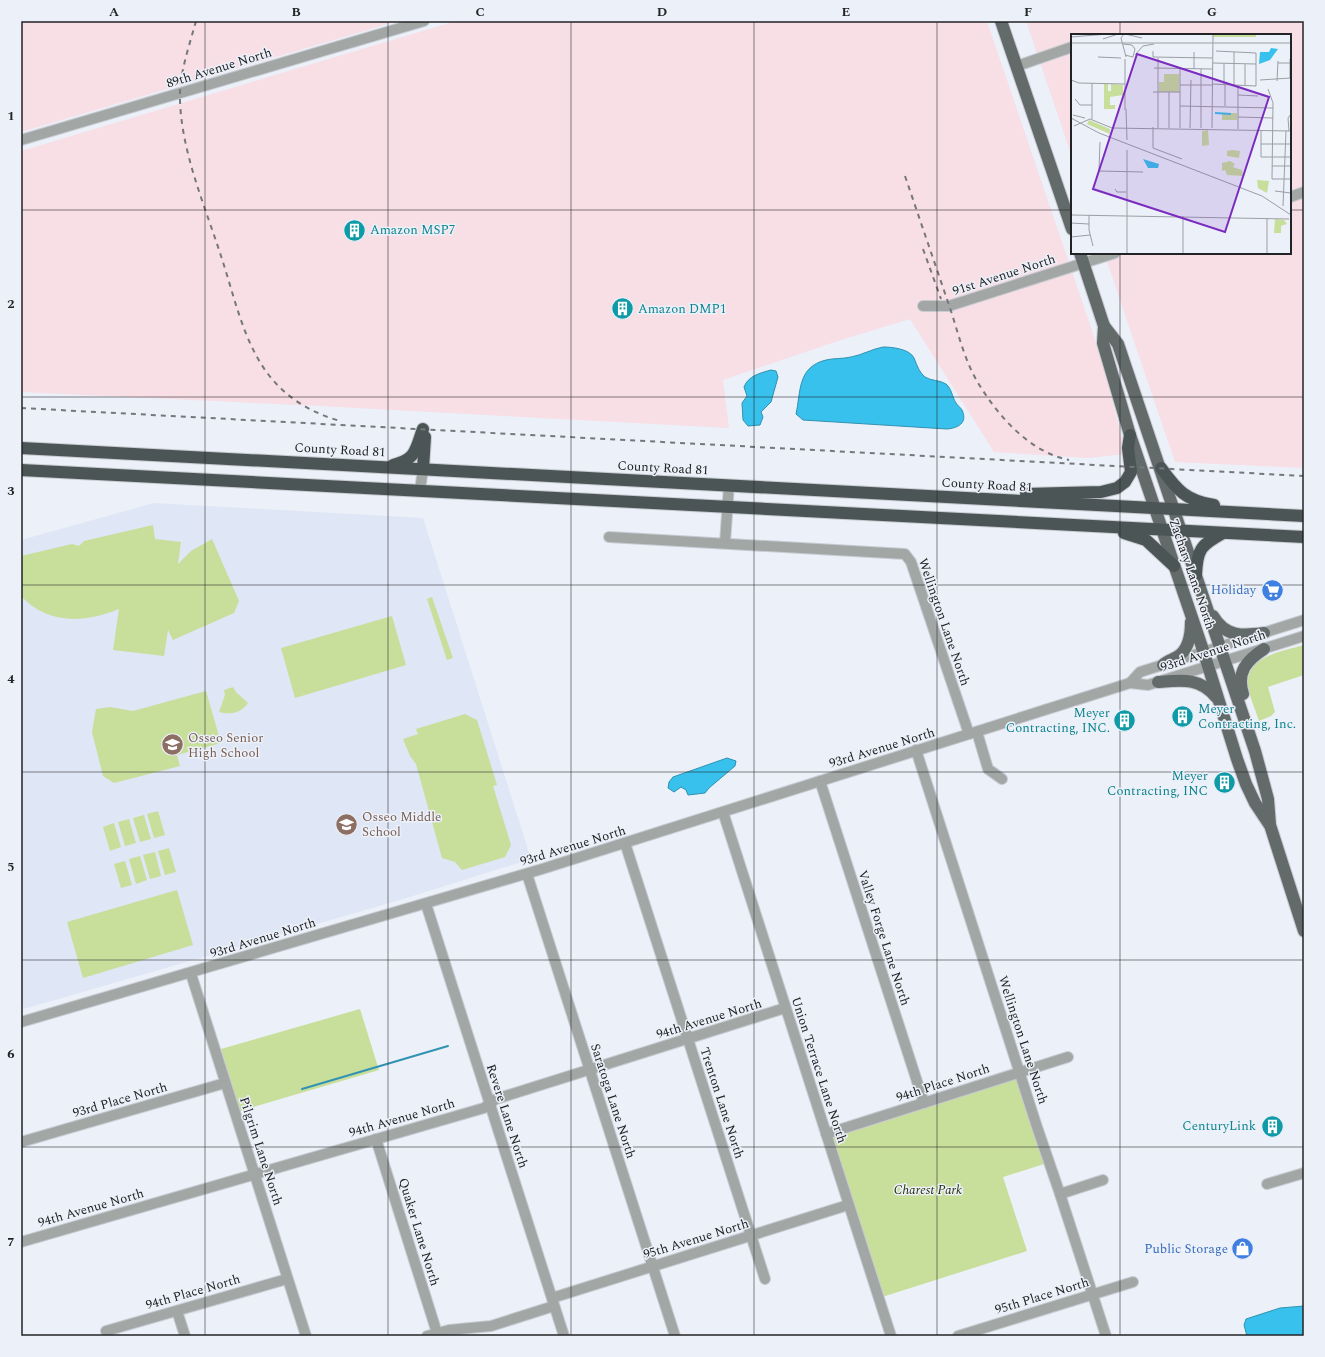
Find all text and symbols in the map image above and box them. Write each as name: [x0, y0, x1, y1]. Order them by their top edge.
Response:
text: A: [109, 2, 119, 22]
text: B: [291, 2, 301, 22]
text: C: [475, 2, 485, 22]
text: D: [657, 2, 667, 22]
text: E: [842, 2, 851, 22]
text: F: [1024, 2, 1032, 22]
text: G: [1207, 2, 1217, 22]
inset map: [1071, 34, 1291, 254]
street label: 89th Avenue North: [164, 42, 275, 94]
text: 1: [7, 106, 15, 126]
building icon: Amazon MSP7: [341, 217, 367, 243]
place label: Amazon MSP7: [370, 220, 455, 240]
street label: 91st Avenue North: [950, 249, 1058, 301]
text: 2: [7, 294, 15, 314]
building icon: Amazon DMP1: [610, 296, 636, 322]
place label: Amazon DMP1: [638, 299, 726, 319]
street label: County Road 81: [294, 438, 386, 462]
street label: County Road 81: [617, 456, 709, 480]
street label: County Road 81: [941, 473, 1033, 497]
text: 3: [7, 481, 15, 501]
street label: Zachary Lane North: [1164, 516, 1220, 632]
street label: Wellington Lane North: [913, 555, 975, 689]
supermarket icon: Holiday: [1259, 577, 1285, 603]
place label: Holiday: [1211, 580, 1257, 600]
street label: 93rd Avenue North: [1158, 624, 1269, 677]
text: 4: [7, 669, 15, 689]
place label: Meyer Contracting, Inc.: [1198, 699, 1296, 734]
place label: Meyer Contracting, INC.: [1006, 703, 1110, 738]
building icon: Meyer Contracting, Inc.: [1170, 703, 1196, 729]
building icon: Meyer Contracting, INC.: [1112, 707, 1138, 733]
street label: 93rd Avenue North: [827, 722, 938, 774]
place label: Osseo Senior High School: [188, 728, 263, 763]
school or university icon: Osseo Senior High School: [159, 732, 185, 758]
place label: Meyer Contracting, INC: [1107, 766, 1208, 801]
building icon: Meyer Contracting, INC: [1211, 770, 1237, 796]
place label: Osseo Middle School: [362, 807, 441, 842]
school or university icon: Osseo Middle School: [334, 811, 360, 837]
street label: 93rd Avenue North: [518, 820, 629, 872]
text: 5: [7, 857, 15, 877]
street label: Valley Forge Lane North: [853, 868, 915, 1009]
street label: 93rd Avenue North: [208, 912, 319, 964]
street label: Wellington Lane North: [993, 973, 1053, 1107]
street label: 94th Avenue North: [654, 993, 765, 1045]
street label: Union Terrace Lane North: [786, 994, 852, 1146]
street label: Saratoga Lane North: [585, 1041, 641, 1161]
text: 6: [7, 1044, 15, 1064]
street label: Trenton Lane North: [695, 1045, 750, 1162]
street label: 94th Place North: [894, 1058, 993, 1108]
street label: Revere Lane North: [481, 1061, 533, 1171]
street label: 93rd Place North: [70, 1077, 170, 1123]
street label: 94th Avenue North: [347, 1093, 458, 1143]
street label: Pilgrim Lane North: [234, 1094, 288, 1208]
building icon: CenturyLink: [1259, 1113, 1285, 1139]
place label: CenturyLink: [1182, 1116, 1256, 1136]
street label: Quaker Lane North: [393, 1175, 445, 1289]
park label: Charest Park: [894, 1180, 962, 1200]
street label: 94th Avenue North: [36, 1183, 147, 1233]
street label: 95th Avenue North: [641, 1213, 752, 1265]
text: 7: [7, 1232, 15, 1252]
shop icon: Public Storage: [1230, 1236, 1256, 1262]
place label: Public Storage: [1144, 1239, 1228, 1259]
street label: 94th Place North: [143, 1269, 243, 1315]
street label: 95th Place North: [993, 1272, 1092, 1320]

